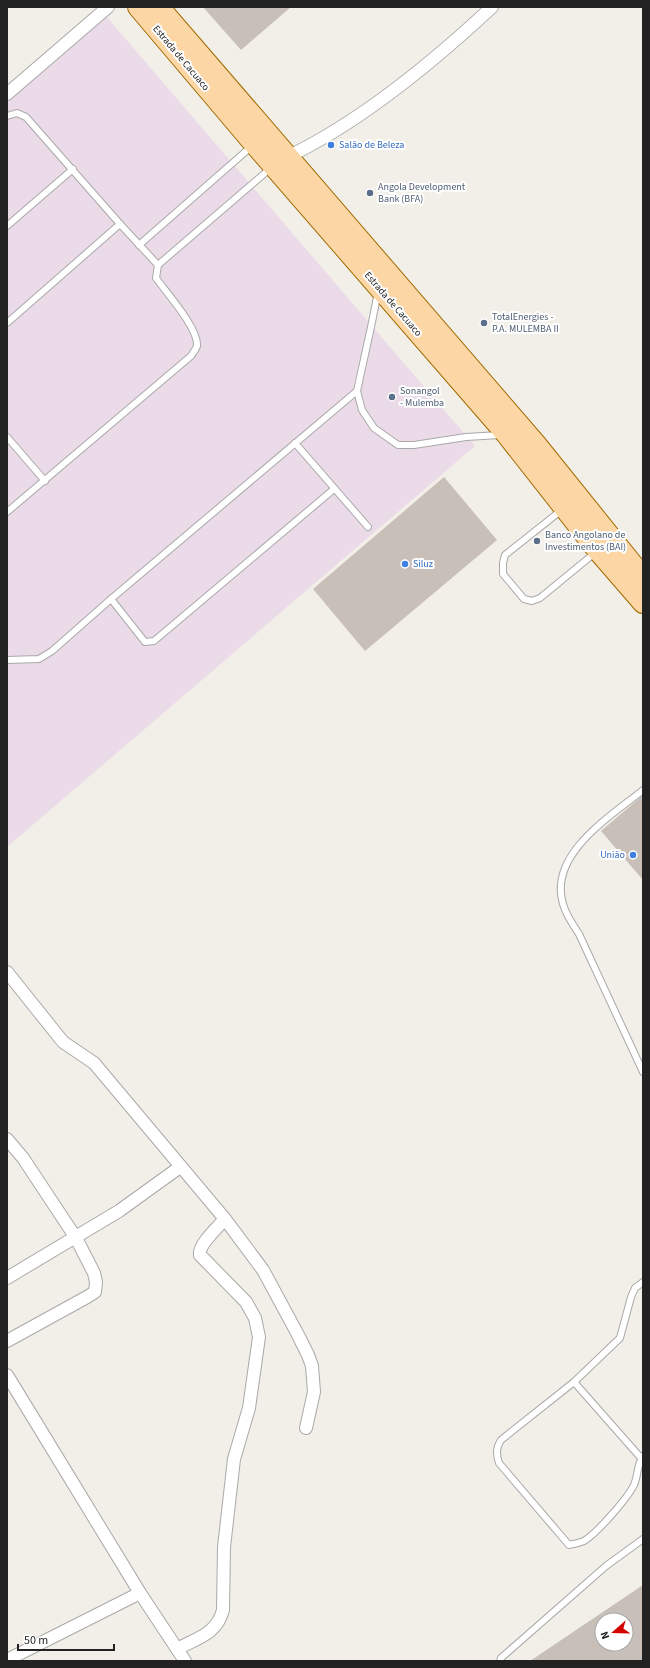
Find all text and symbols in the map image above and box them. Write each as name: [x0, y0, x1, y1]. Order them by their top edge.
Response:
street label: Estrada de Cacuaco: [149, 22, 213, 94]
place label: Salão de Beleza: [339, 138, 404, 152]
marker: Salão de Beleza: [326, 140, 336, 150]
place label: Angola Development Bank (BFA): [378, 180, 466, 206]
marker: Angola Development Bank (BFA): [365, 188, 375, 198]
street label: Estrada de Cacuaco: [361, 269, 425, 339]
place label: TotalEnergies - P.A. MULEMBA II: [492, 310, 559, 336]
marker: TotalEnergies - P.A. MULEMBA II: [479, 318, 489, 328]
place label: Sonangol - Mulemba: [400, 384, 444, 410]
marker: Sonangol - Mulemba: [387, 392, 397, 402]
place label: Banco Angolano de Investimentos (BAI): [545, 528, 626, 554]
marker: Banco Angolano de Investimentos (BAI): [532, 536, 542, 546]
place label: Siluz: [413, 557, 433, 571]
marker: Siluz: [400, 559, 410, 569]
place label: União: [600, 848, 625, 862]
marker: União: [628, 850, 638, 860]
north arrow: [594, 1612, 634, 1652]
scale bar: [18, 1626, 114, 1652]
text: N: [597, 1629, 613, 1641]
text: 50 m: [24, 1632, 48, 1649]

